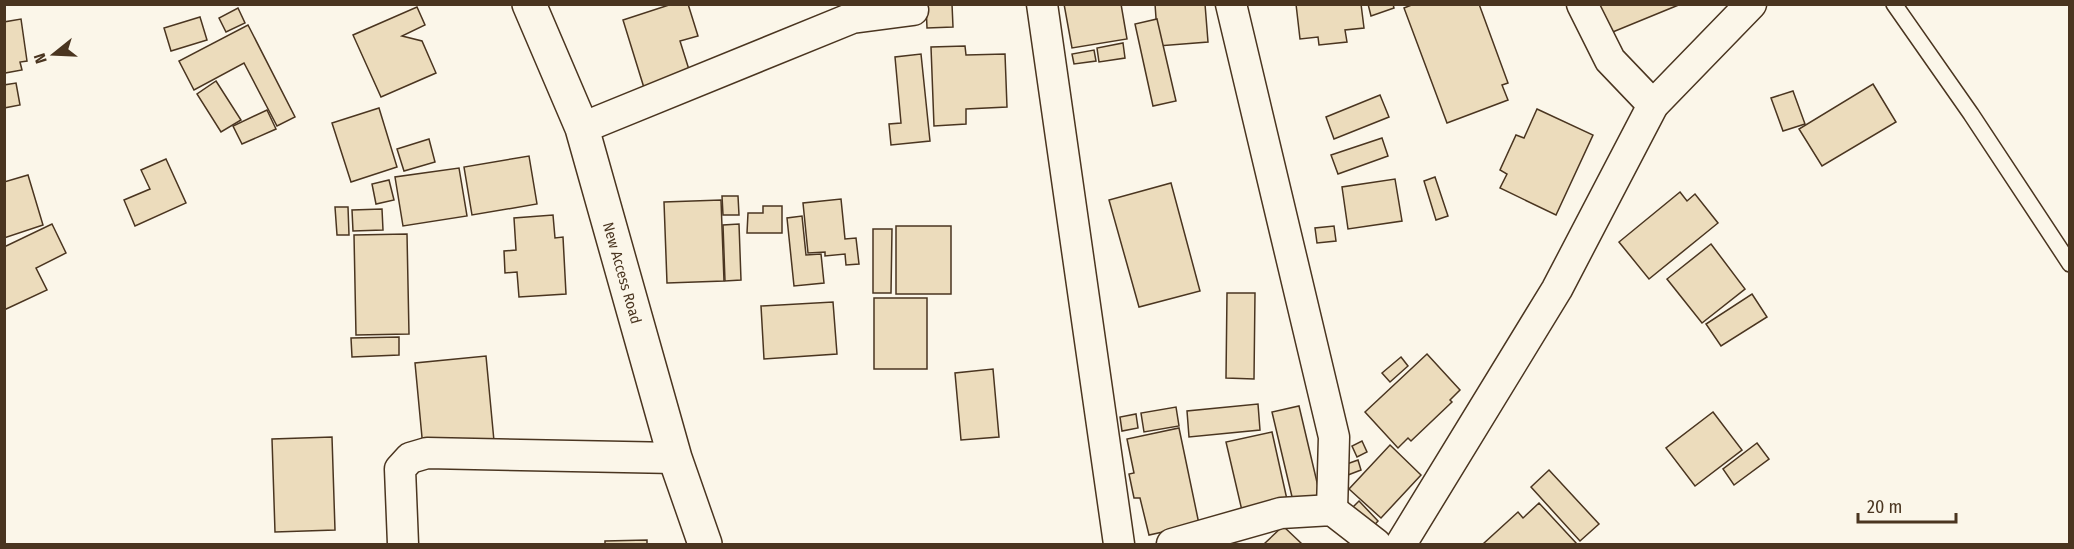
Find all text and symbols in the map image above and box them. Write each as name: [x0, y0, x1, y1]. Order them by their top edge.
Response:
north arrow: [24, 24, 84, 84]
text: N: [30, 51, 51, 66]
street label: New Access Road: [599, 220, 645, 326]
scale bar: [1858, 486, 1956, 524]
text: 20 m: [1867, 496, 1902, 518]

